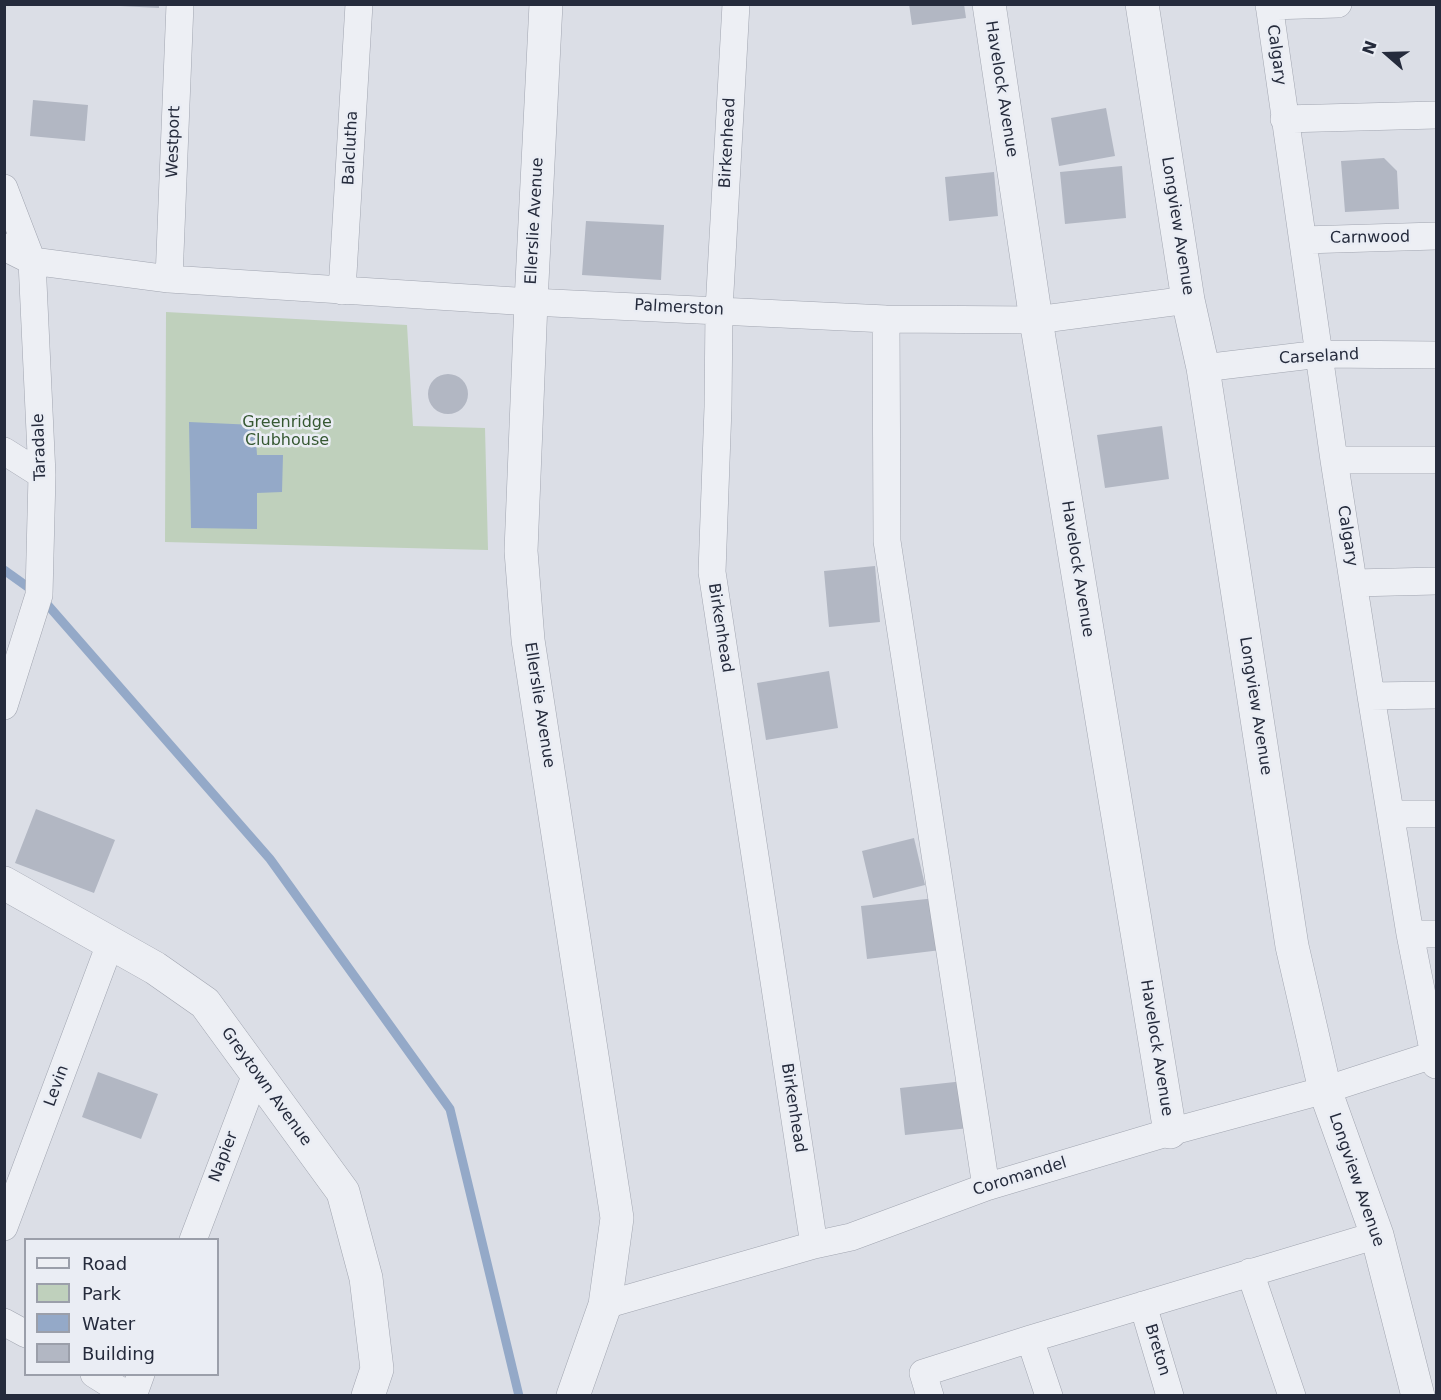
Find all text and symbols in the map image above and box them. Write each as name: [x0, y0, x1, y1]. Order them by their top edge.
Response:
street label: Havelock Avenue: [981, 19, 1021, 159]
street label: Calgary: [1262, 23, 1290, 87]
north arrow: [1357, 24, 1417, 84]
text: N: [1358, 38, 1381, 57]
street label: Birkenhead: [716, 97, 740, 189]
street label: Westport: [163, 106, 185, 178]
street label: Balclutha: [339, 110, 363, 186]
street label: Longview Avenue: [1157, 155, 1197, 297]
street label: Ellerslie Avenue: [522, 157, 548, 285]
street label: Carnwood: [1330, 228, 1410, 248]
street label: Palmerston: [634, 296, 724, 320]
street label: Carseland: [1278, 345, 1360, 369]
street label: Taradale: [29, 413, 51, 481]
park label: Greenridge Clubhouse: [242, 413, 332, 451]
street label: Havelock Avenue: [1057, 499, 1097, 639]
street label: Calgary: [1333, 504, 1361, 568]
street label: Birkenhead: [703, 582, 737, 674]
street label: Longview Avenue: [1235, 635, 1275, 777]
street label: Ellerslie Avenue: [520, 641, 558, 769]
street label: Havelock Avenue: [1136, 978, 1176, 1118]
street label: Greytown Avenue: [217, 1024, 315, 1150]
street label: Birkenhead: [776, 1062, 810, 1154]
street label: Levin: [41, 1063, 73, 1109]
street label: Longview Avenue: [1324, 1111, 1388, 1249]
street label: Napier: [206, 1129, 242, 1185]
street label: Coromandel: [971, 1154, 1069, 1200]
legend: [24, 1238, 219, 1376]
text: Road: [82, 1253, 127, 1274]
text: Park: [82, 1283, 121, 1304]
text: Water: [82, 1313, 135, 1334]
street label: Breton: [1140, 1322, 1174, 1378]
text: Building: [82, 1343, 155, 1364]

